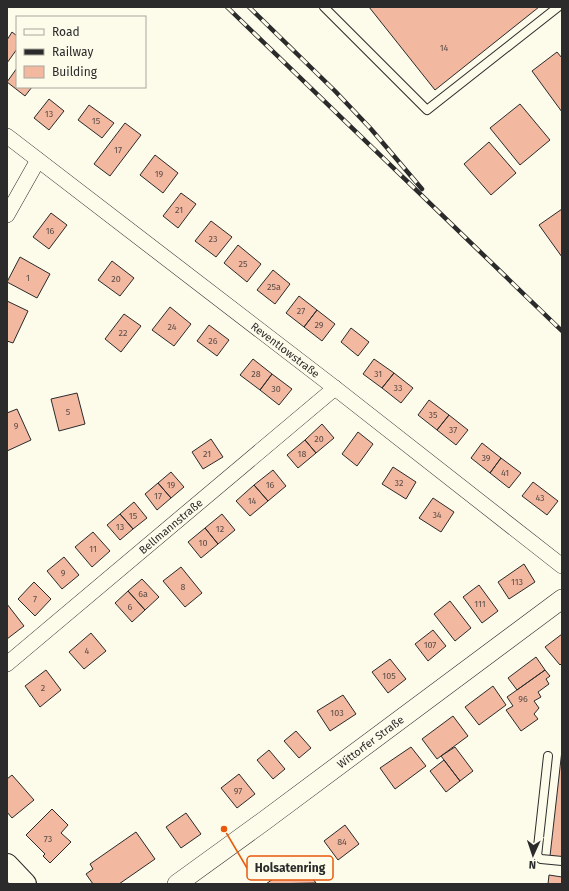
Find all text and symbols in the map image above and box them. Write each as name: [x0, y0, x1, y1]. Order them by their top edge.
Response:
legend: [16, 16, 146, 88]
text: Road: [52, 25, 80, 39]
house number: 14: [440, 43, 449, 53]
text: Railway: [52, 45, 93, 59]
text: Building: [52, 65, 98, 79]
house number: 13: [45, 109, 53, 119]
house number: 15: [92, 116, 101, 126]
house number: 17: [114, 145, 122, 155]
house number: 19: [155, 169, 164, 179]
house number: 21: [175, 205, 183, 215]
house number: 16: [46, 226, 55, 236]
house number: 23: [209, 234, 217, 244]
house number: 25: [239, 259, 248, 269]
house number: 1: [26, 273, 30, 283]
house number: 20: [111, 274, 121, 284]
house number: 25a: [267, 282, 281, 292]
house number: 27: [297, 306, 305, 316]
street label: Reventlowstraße: [248, 319, 322, 380]
house number: 29: [314, 320, 324, 330]
house number: 24: [167, 322, 177, 332]
house number: 22: [119, 328, 127, 338]
house number: 26: [208, 336, 218, 346]
house number: 28: [251, 369, 261, 379]
house number: 31: [374, 369, 382, 379]
house number: 33: [394, 383, 402, 393]
house number: 30: [271, 384, 281, 394]
house number: 5: [66, 407, 71, 417]
house number: 35: [428, 410, 438, 420]
house number: 9: [14, 421, 19, 431]
house number: 37: [449, 425, 457, 435]
house number: 20: [314, 434, 324, 444]
house number: 21: [203, 449, 211, 459]
house number: 18: [298, 449, 306, 459]
house number: 39: [481, 453, 491, 463]
house number: 41: [501, 468, 509, 478]
house number: 32: [395, 478, 403, 488]
house number: 19: [167, 480, 176, 490]
house number: 16: [266, 480, 275, 490]
house number: 17: [154, 491, 162, 501]
house number: 43: [535, 493, 545, 503]
street label: Bellmannstraße: [136, 496, 205, 557]
house number: 14: [248, 496, 257, 506]
house number: 34: [432, 510, 442, 520]
house number: 15: [129, 511, 138, 521]
house number: 13: [116, 522, 124, 532]
house number: 12: [216, 524, 224, 534]
house number: 10: [199, 538, 207, 548]
house number: 11: [89, 544, 97, 554]
house number: 9: [61, 568, 66, 578]
house number: 113: [511, 577, 523, 587]
house number: 8: [181, 582, 186, 592]
house number: 6a: [138, 589, 148, 599]
house number: 7: [33, 594, 37, 604]
house number: 111: [474, 599, 486, 609]
house number: 6: [128, 602, 133, 612]
house number: 107: [424, 640, 436, 650]
house number: 4: [85, 646, 90, 656]
house number: 105: [382, 671, 396, 681]
house number: 2: [41, 683, 45, 693]
house number: 96: [518, 694, 528, 704]
house number: 103: [330, 708, 344, 718]
street label: Wittorfer Straße: [334, 713, 406, 771]
house number: 97: [234, 786, 242, 796]
house number: 73: [44, 834, 52, 844]
north arrow: [513, 835, 553, 875]
house number: 84: [337, 837, 347, 847]
callout: Holsatenring: [247, 856, 333, 880]
text: N: [529, 858, 536, 871]
text: Holsatenring: [255, 861, 326, 875]

